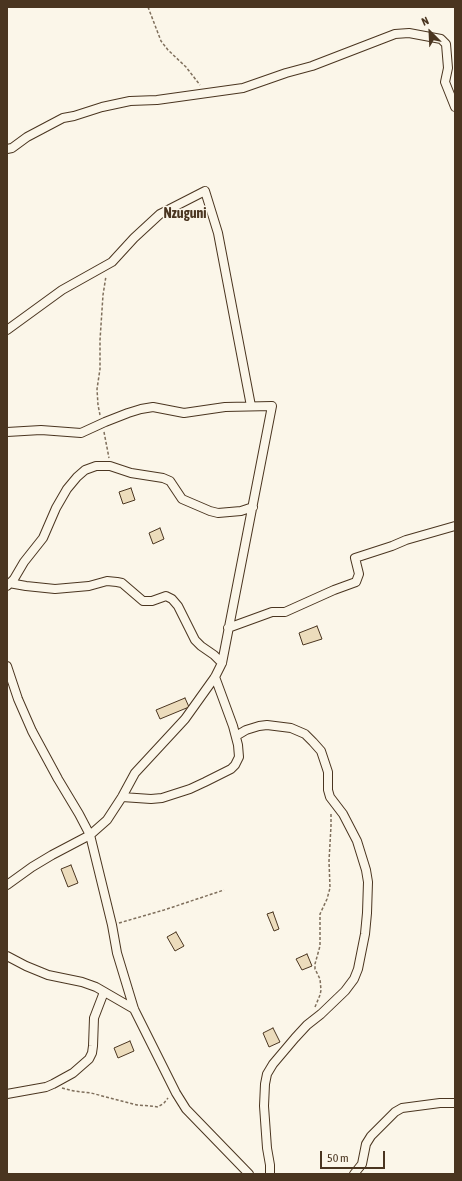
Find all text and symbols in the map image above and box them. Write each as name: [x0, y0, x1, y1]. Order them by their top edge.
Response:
north arrow: [410, 12, 450, 52]
text: N: [420, 14, 431, 28]
district label: Nzuguni: [164, 206, 206, 222]
scale bar: [322, 1143, 387, 1169]
text: 50 m: [327, 1151, 349, 1165]

